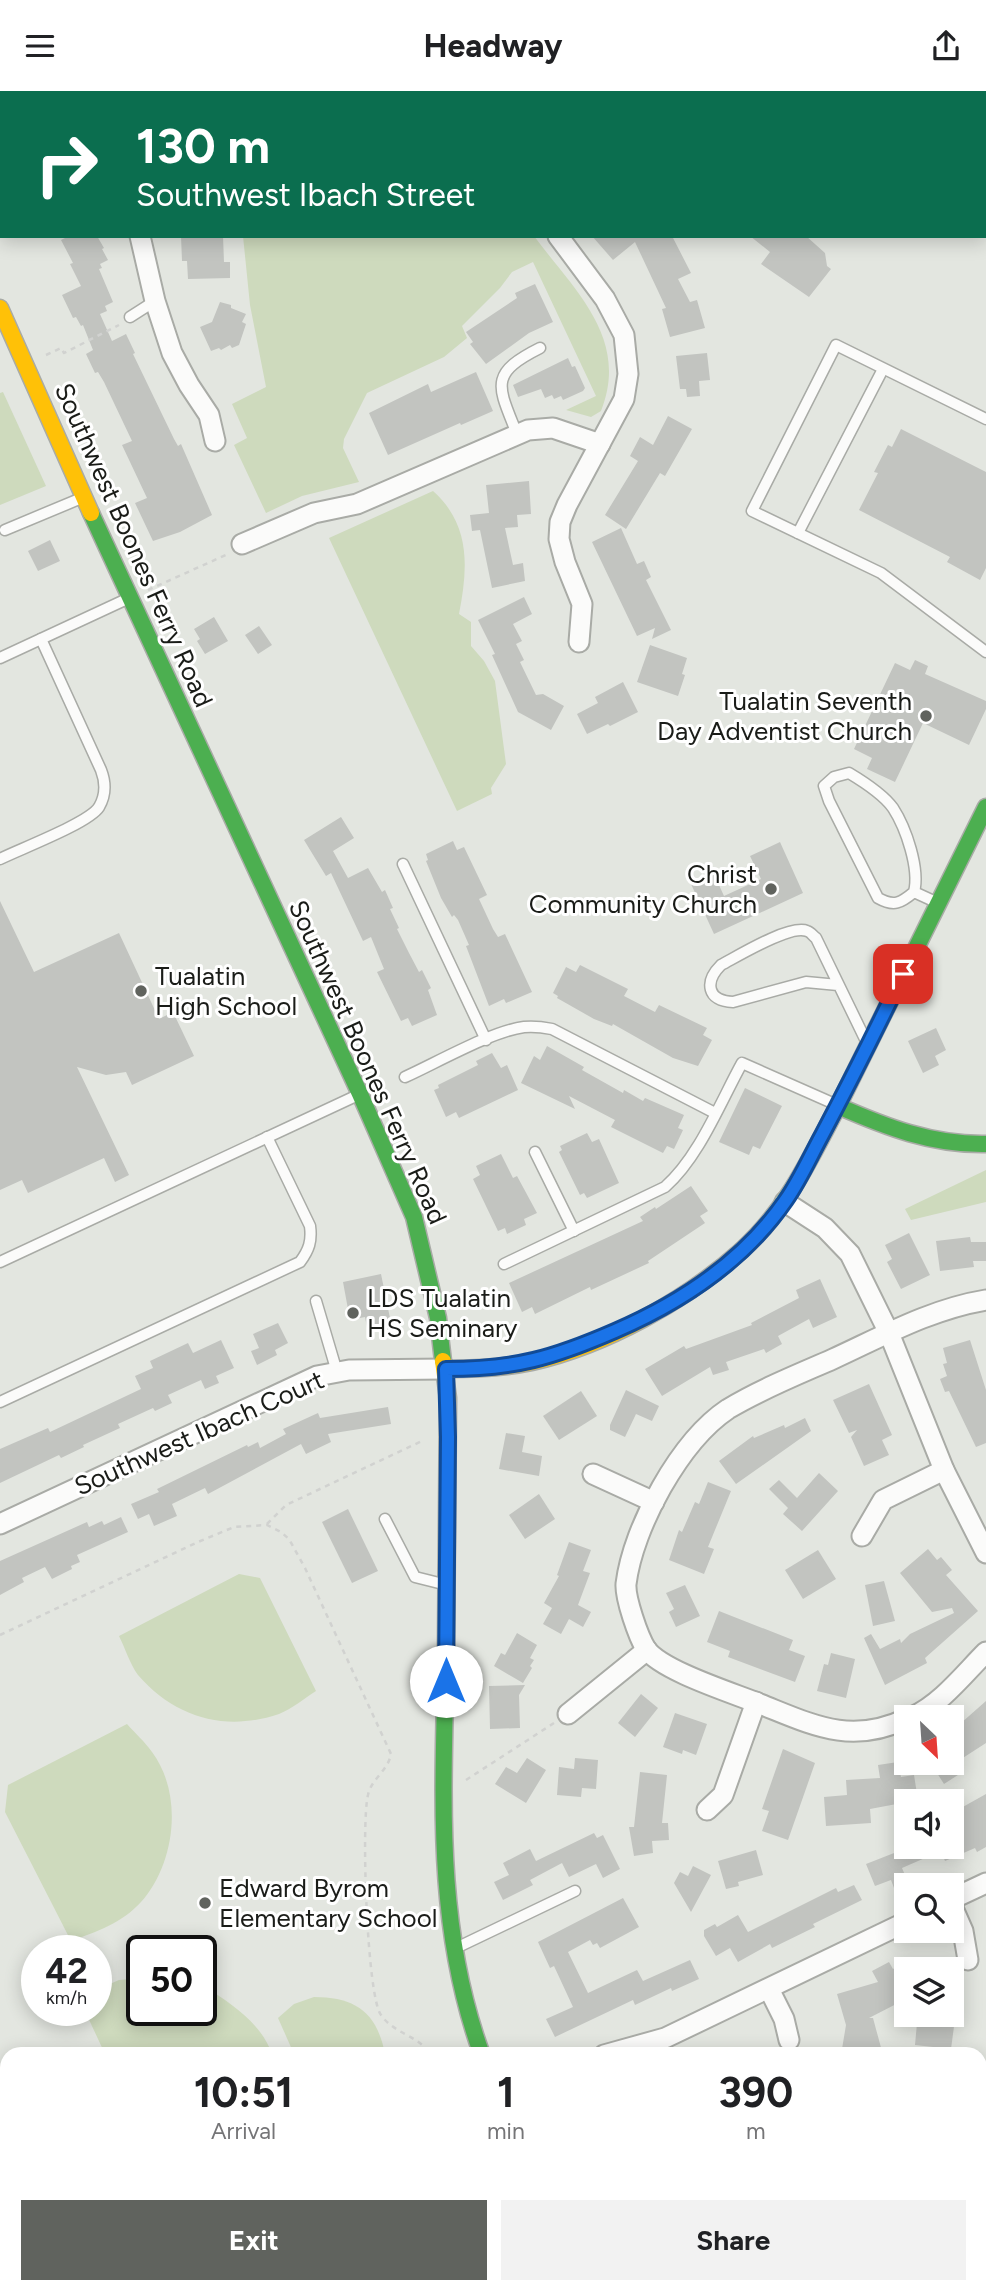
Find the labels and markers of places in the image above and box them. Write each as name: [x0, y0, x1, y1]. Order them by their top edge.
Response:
place label: Tualatin Seventh Day Adventist Church: [657, 685, 912, 747]
marker: Tualatin Seventh Day Adventist Church: [918, 708, 934, 724]
place label: Christ Community Church: [529, 858, 757, 920]
marker: Christ Community Church: [763, 881, 779, 897]
pin: [873, 944, 933, 1004]
place label: Tualatin High School: [155, 960, 297, 1022]
marker: Tualatin High School: [133, 983, 149, 999]
place label: LDS Tualatin HS Seminary: [367, 1282, 518, 1344]
marker: LDS Tualatin HS Seminary: [345, 1305, 361, 1321]
place label: Edward Byrom Elementary School: [219, 1872, 437, 1934]
marker: Edward Byrom Elementary School: [197, 1895, 213, 1911]

